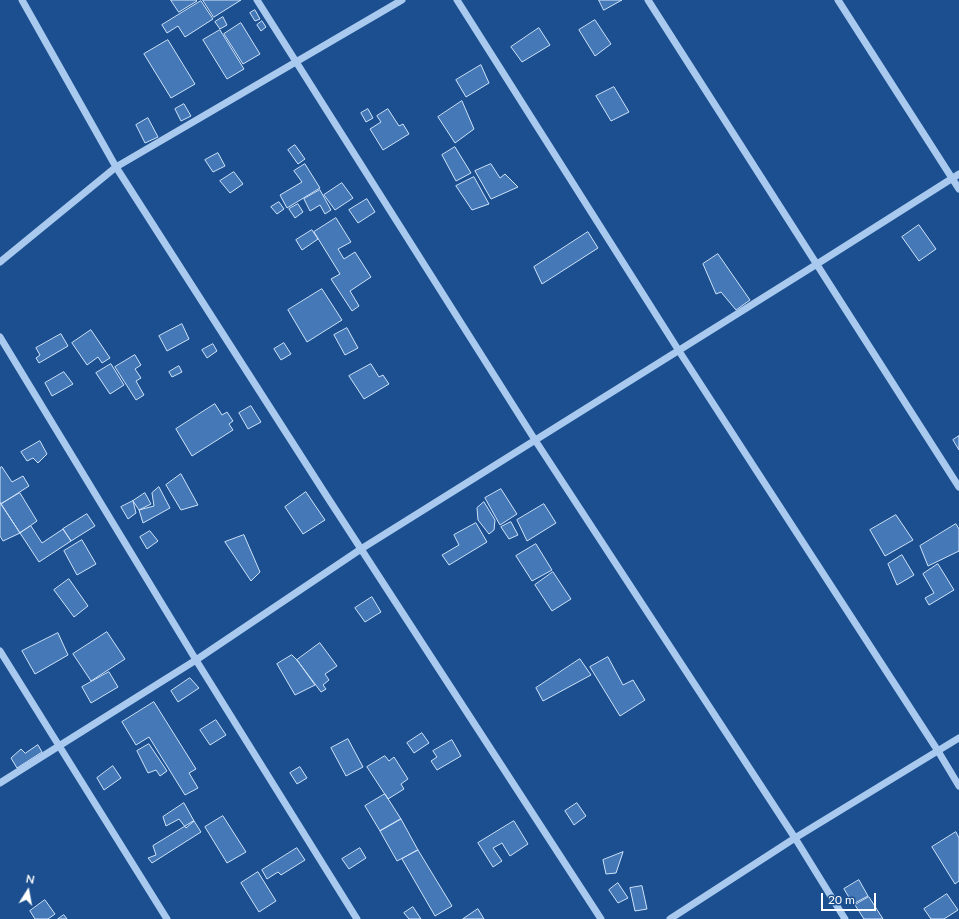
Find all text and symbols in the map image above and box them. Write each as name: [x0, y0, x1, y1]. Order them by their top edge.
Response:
north arrow: [8, 871, 48, 911]
text: N: [25, 872, 36, 886]
scale bar: [823, 885, 878, 911]
text: 20 m: [828, 892, 855, 907]

